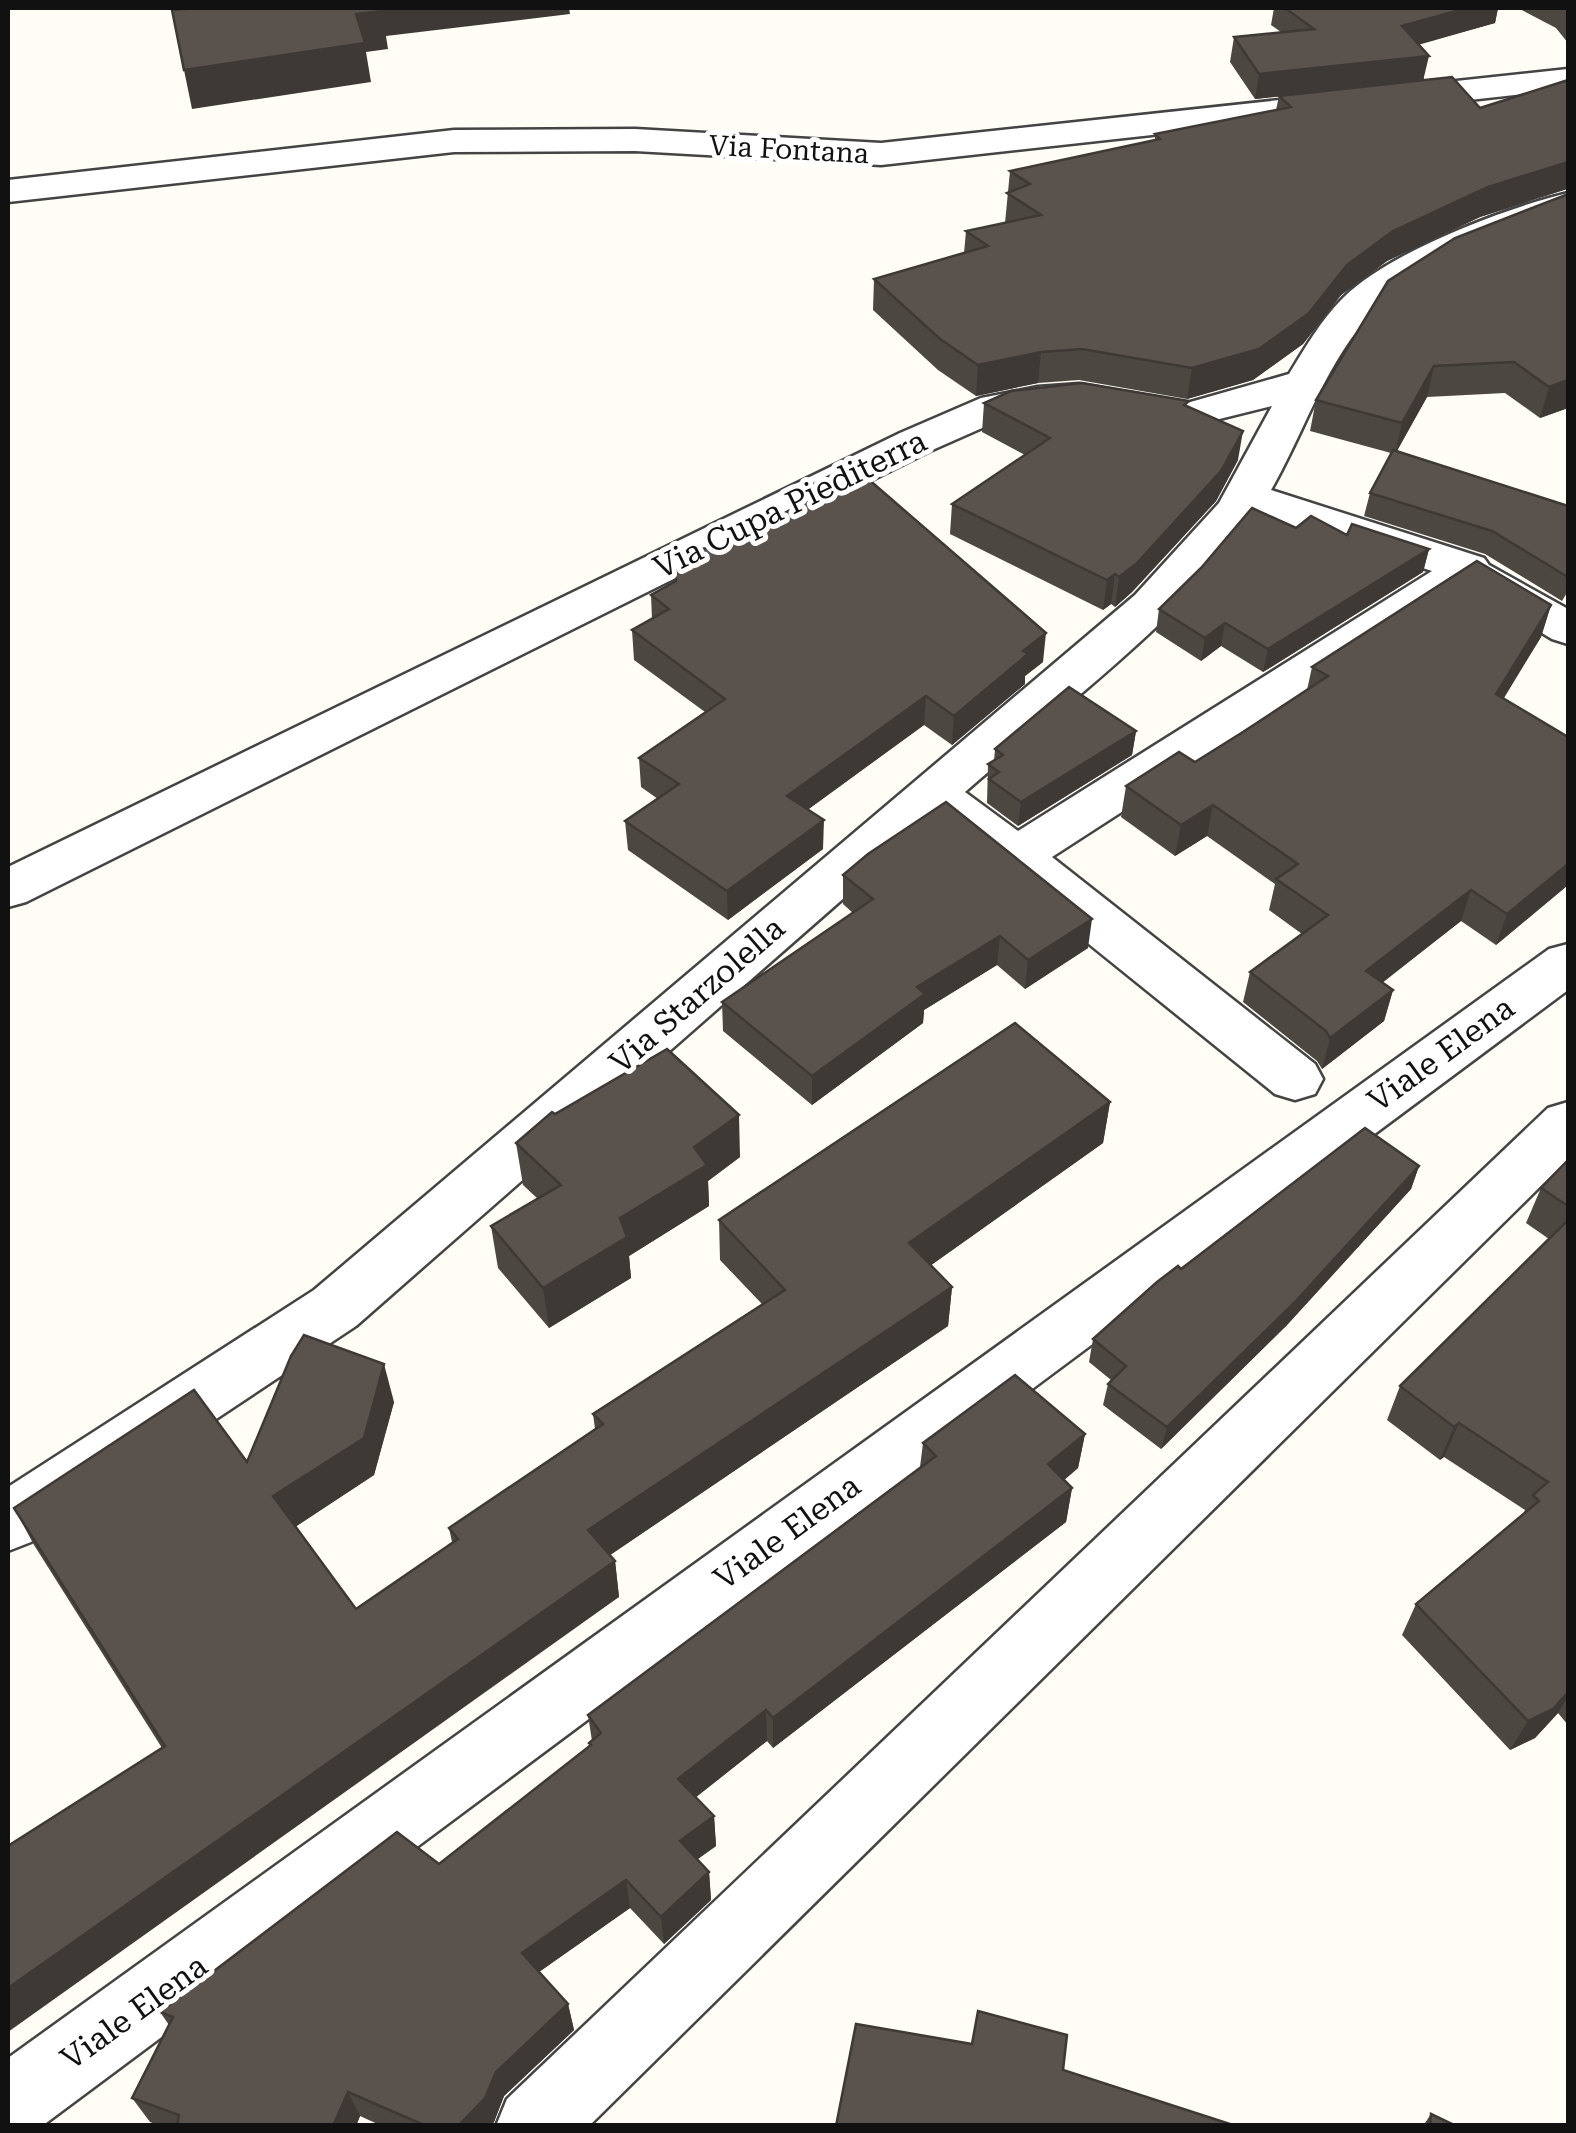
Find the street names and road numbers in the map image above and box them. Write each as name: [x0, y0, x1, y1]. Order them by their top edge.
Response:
street label: Via Fontana: [708, 129, 870, 170]
street label: Via Cupa Piediterra: [647, 421, 933, 587]
street label: Via Starzolella: [602, 909, 792, 1081]
street label: Viale Elena: [1360, 988, 1522, 1120]
street label: Viale Elena: [706, 1466, 868, 1598]
street label: Viale Elena: [53, 1946, 215, 2078]

